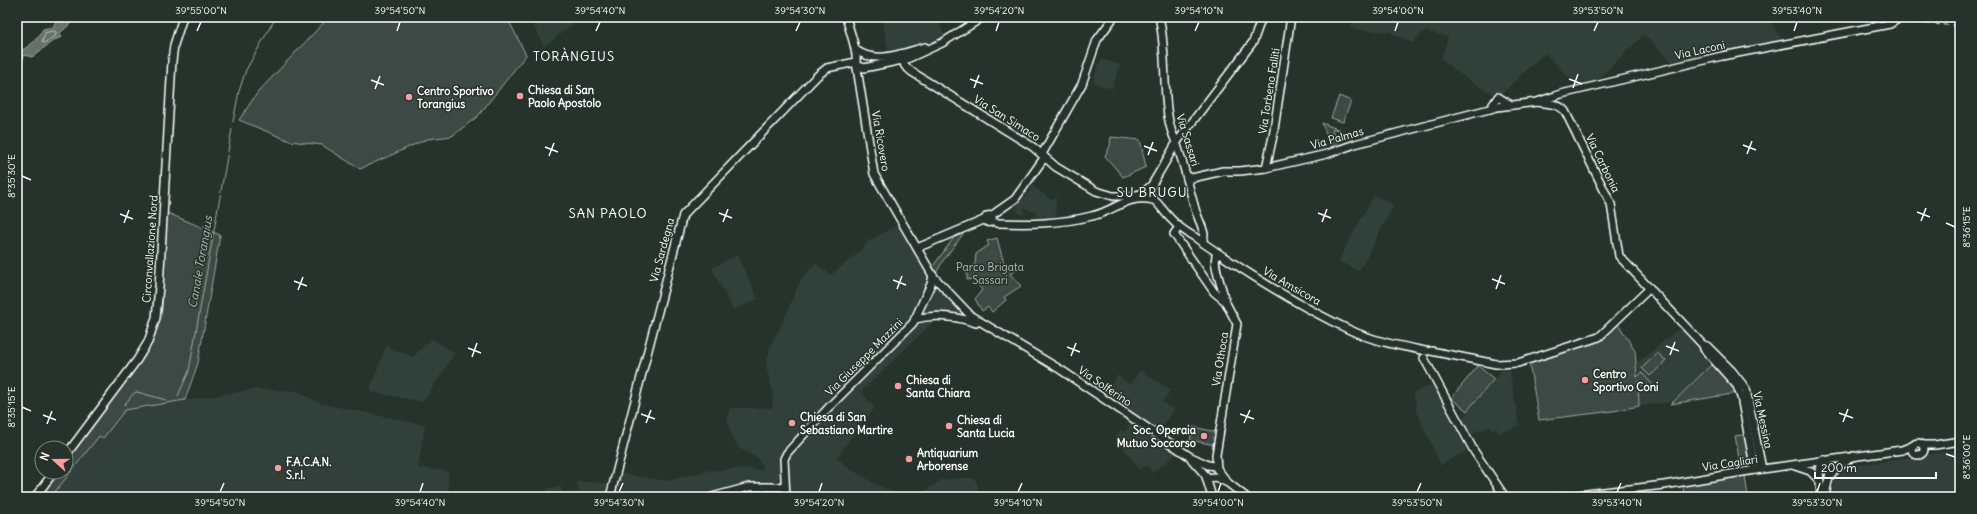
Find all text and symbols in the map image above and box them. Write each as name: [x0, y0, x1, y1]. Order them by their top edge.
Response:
text: 39°55'00"N: [175, 4, 227, 17]
text: 39°54'50"N: [375, 4, 425, 17]
text: 39°54'40"N: [575, 4, 625, 17]
text: 39°54'30"N: [775, 4, 825, 17]
text: 39°54'20"N: [974, 4, 1024, 17]
text: 39°54'10"N: [1174, 4, 1224, 17]
text: 39°54'00"N: [1372, 4, 1424, 17]
text: 39°53'50"N: [1573, 4, 1623, 17]
text: 39°53'40"N: [1772, 4, 1822, 17]
street label: Via Laconi: [1674, 37, 1726, 63]
district label: TORÀNGIUS: [533, 47, 615, 65]
street label: Via Torbeno Falliti: [1255, 47, 1283, 135]
place label: Chiesa di San Paolo Apostolo: [528, 83, 601, 111]
place label: Centro Sportivo Torangius: [417, 84, 494, 112]
marker: Chiesa di San Paolo Apostolo: [515, 91, 525, 101]
marker: Centro Sportivo Torangius: [404, 92, 414, 102]
street label: Via San Simaco: [971, 92, 1043, 144]
street label: Via Ricovero: [869, 110, 893, 172]
street label: Via Sassari: [1173, 112, 1203, 168]
street label: Via Palmas: [1309, 124, 1365, 152]
street label: Via Carbonia: [1583, 131, 1623, 195]
text: 8°35'30"E: [5, 154, 18, 198]
district label: SU BRUGU: [1116, 184, 1188, 201]
street label: Circonvallazione Nord: [139, 194, 161, 303]
district label: SAN PAOLO: [568, 205, 648, 222]
text: 8°36'15"E: [1960, 206, 1973, 248]
water label: Canale Torangius: [185, 213, 216, 309]
street label: Via Sardegna: [647, 216, 677, 284]
park label: Parco Brigata Sassari: [956, 260, 1024, 287]
street label: Via Amsicora: [1260, 264, 1324, 308]
street label: Via Giuseppe Mazzini: [822, 315, 906, 399]
street label: Via Othoca: [1209, 331, 1231, 387]
street label: Via Solferino: [1075, 363, 1135, 409]
place label: Centro Sportivo Coni: [1593, 367, 1659, 395]
place label: Chiesa di Santa Chiara: [906, 373, 971, 400]
marker: Centro Sportivo Coni: [1580, 375, 1590, 385]
marker: Chiesa di Santa Chiara: [893, 381, 903, 391]
text: 8°35'15"E: [5, 386, 18, 428]
street label: Via Messina: [1750, 390, 1776, 450]
place label: Chiesa di San Sebastiano Martire: [800, 410, 893, 437]
place label: Chiesa di Santa Lucia: [957, 413, 1016, 440]
marker: Chiesa di San Sebastiano Martire: [787, 418, 797, 428]
marker: Chiesa di Santa Lucia: [944, 421, 954, 431]
place label: Soc. Operaia Mutuo Soccorso: [1117, 423, 1197, 450]
marker: Soc. Operaia Mutuo Soccorso: [1199, 431, 1209, 441]
text: 8°36'00"E: [1960, 434, 1973, 479]
north arrow: [34, 440, 74, 480]
place label: Antiquarium Arborense: [917, 446, 979, 473]
text: N: [37, 450, 53, 462]
street label: Via Cagliari: [1701, 452, 1759, 474]
marker: Antiquarium Arborense: [904, 454, 914, 464]
scale bar: [1815, 454, 1936, 480]
place label: F.A.C.A.N. S.r.l.: [286, 455, 332, 482]
text: 200 m: [1821, 460, 1857, 475]
marker: F.A.C.A.N. S.r.l.: [273, 463, 283, 473]
text: 39°54'50"N: [195, 496, 245, 509]
text: 39°54'40"N: [395, 496, 445, 509]
text: 39°54'30"N: [594, 496, 644, 509]
text: 39°54'20"N: [794, 496, 844, 509]
text: 39°54'10"N: [993, 496, 1043, 509]
text: 39°54'00"N: [1192, 496, 1244, 509]
text: 39°53'50"N: [1392, 496, 1442, 509]
text: 39°53'40"N: [1592, 496, 1642, 509]
text: 39°53'30"N: [1792, 496, 1842, 509]

